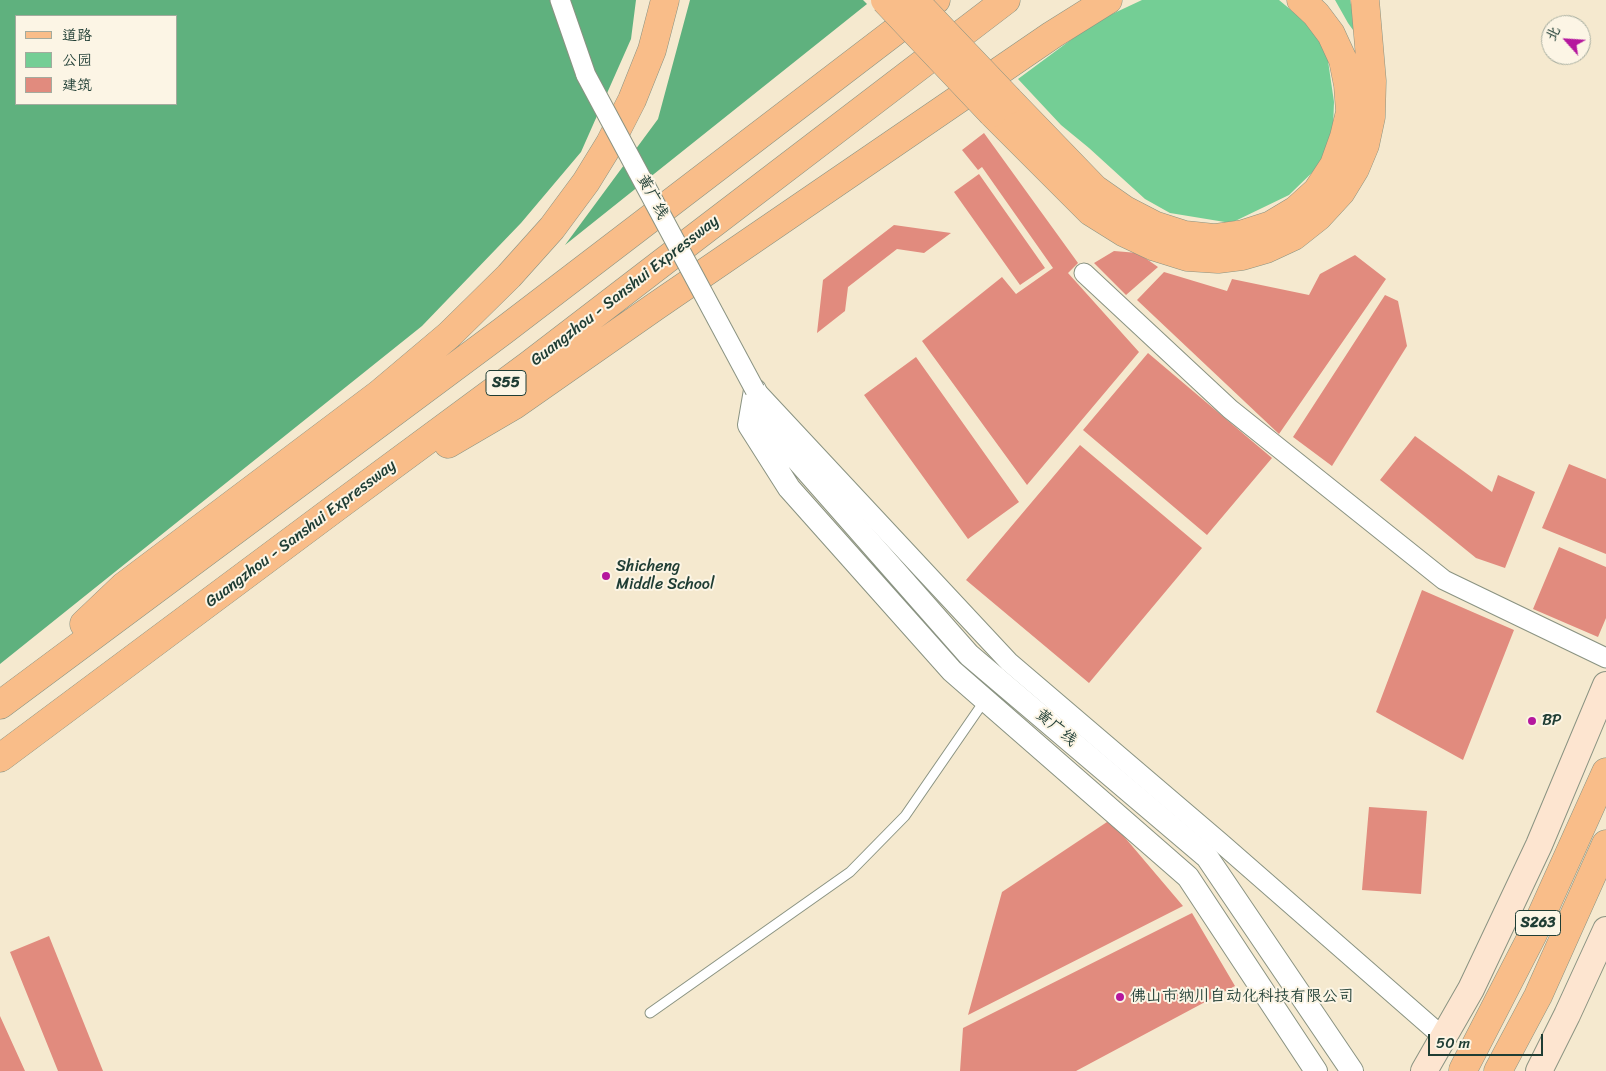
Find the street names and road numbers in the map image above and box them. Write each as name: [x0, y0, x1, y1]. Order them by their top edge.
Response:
street label: 黄广线: [632, 171, 672, 223]
street label: Guangzhou - Sanshui Expressway: [527, 212, 723, 370]
road number: S55: [486, 370, 526, 396]
street label: Guangzhou - Sanshui Expressway: [202, 456, 400, 612]
street label: 黄广线: [1031, 705, 1081, 751]
road number: S263: [1516, 910, 1560, 936]

